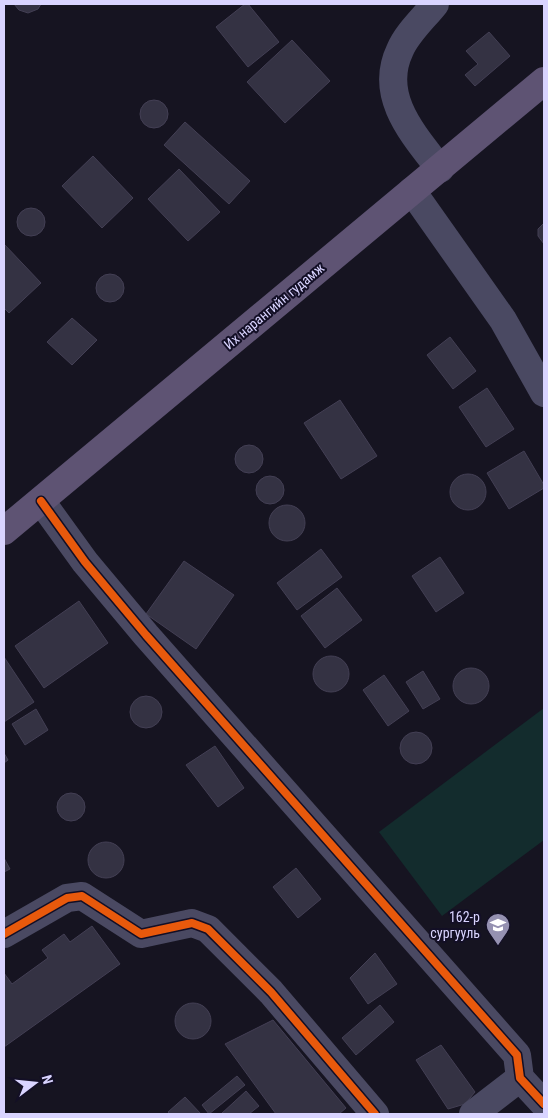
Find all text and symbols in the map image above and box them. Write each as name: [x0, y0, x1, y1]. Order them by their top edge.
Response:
street label: Их нарангийн гудамж: [221, 260, 327, 352]
place label: 162-р сургууль: [430, 909, 480, 941]
school or university icon: 162-р сургууль: [485, 912, 511, 946]
north arrow: [10, 1058, 60, 1108]
text: N: [39, 1073, 56, 1086]

